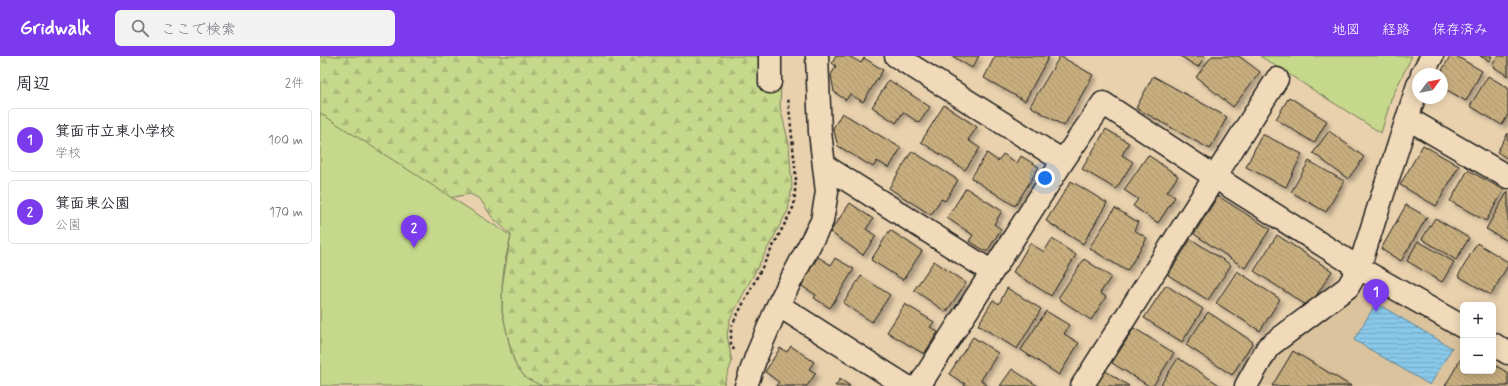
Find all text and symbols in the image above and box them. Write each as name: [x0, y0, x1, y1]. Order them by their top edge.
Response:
search box: [115, 10, 395, 46]
text: Gridwalk: [20, 16, 91, 41]
icon: search: [129, 17, 151, 39]
text: ここで検索: [161, 20, 236, 40]
text: 地図: [1332, 21, 1360, 39]
text: 経路: [1382, 21, 1410, 39]
text: 保存済み: [1432, 21, 1488, 39]
north arrow: [1412, 68, 1448, 104]
text: 周辺: [16, 73, 50, 95]
text: 2件: [285, 75, 304, 92]
text: 箕面市立東小学校: [55, 122, 175, 142]
text: 1: [27, 132, 33, 149]
text: 100 m: [268, 132, 303, 149]
text: 学校: [55, 145, 81, 162]
your location: [1035, 168, 1055, 188]
text: 箕面東公園: [55, 194, 130, 214]
text: 2: [27, 204, 33, 221]
text: 170 m: [269, 204, 303, 221]
pin: 2: [401, 215, 427, 248]
text: 公園: [55, 217, 81, 234]
pin: 1: [1363, 279, 1389, 312]
map controls: [1460, 302, 1496, 374]
button: +: [1460, 302, 1496, 338]
button: −: [1460, 338, 1496, 374]

